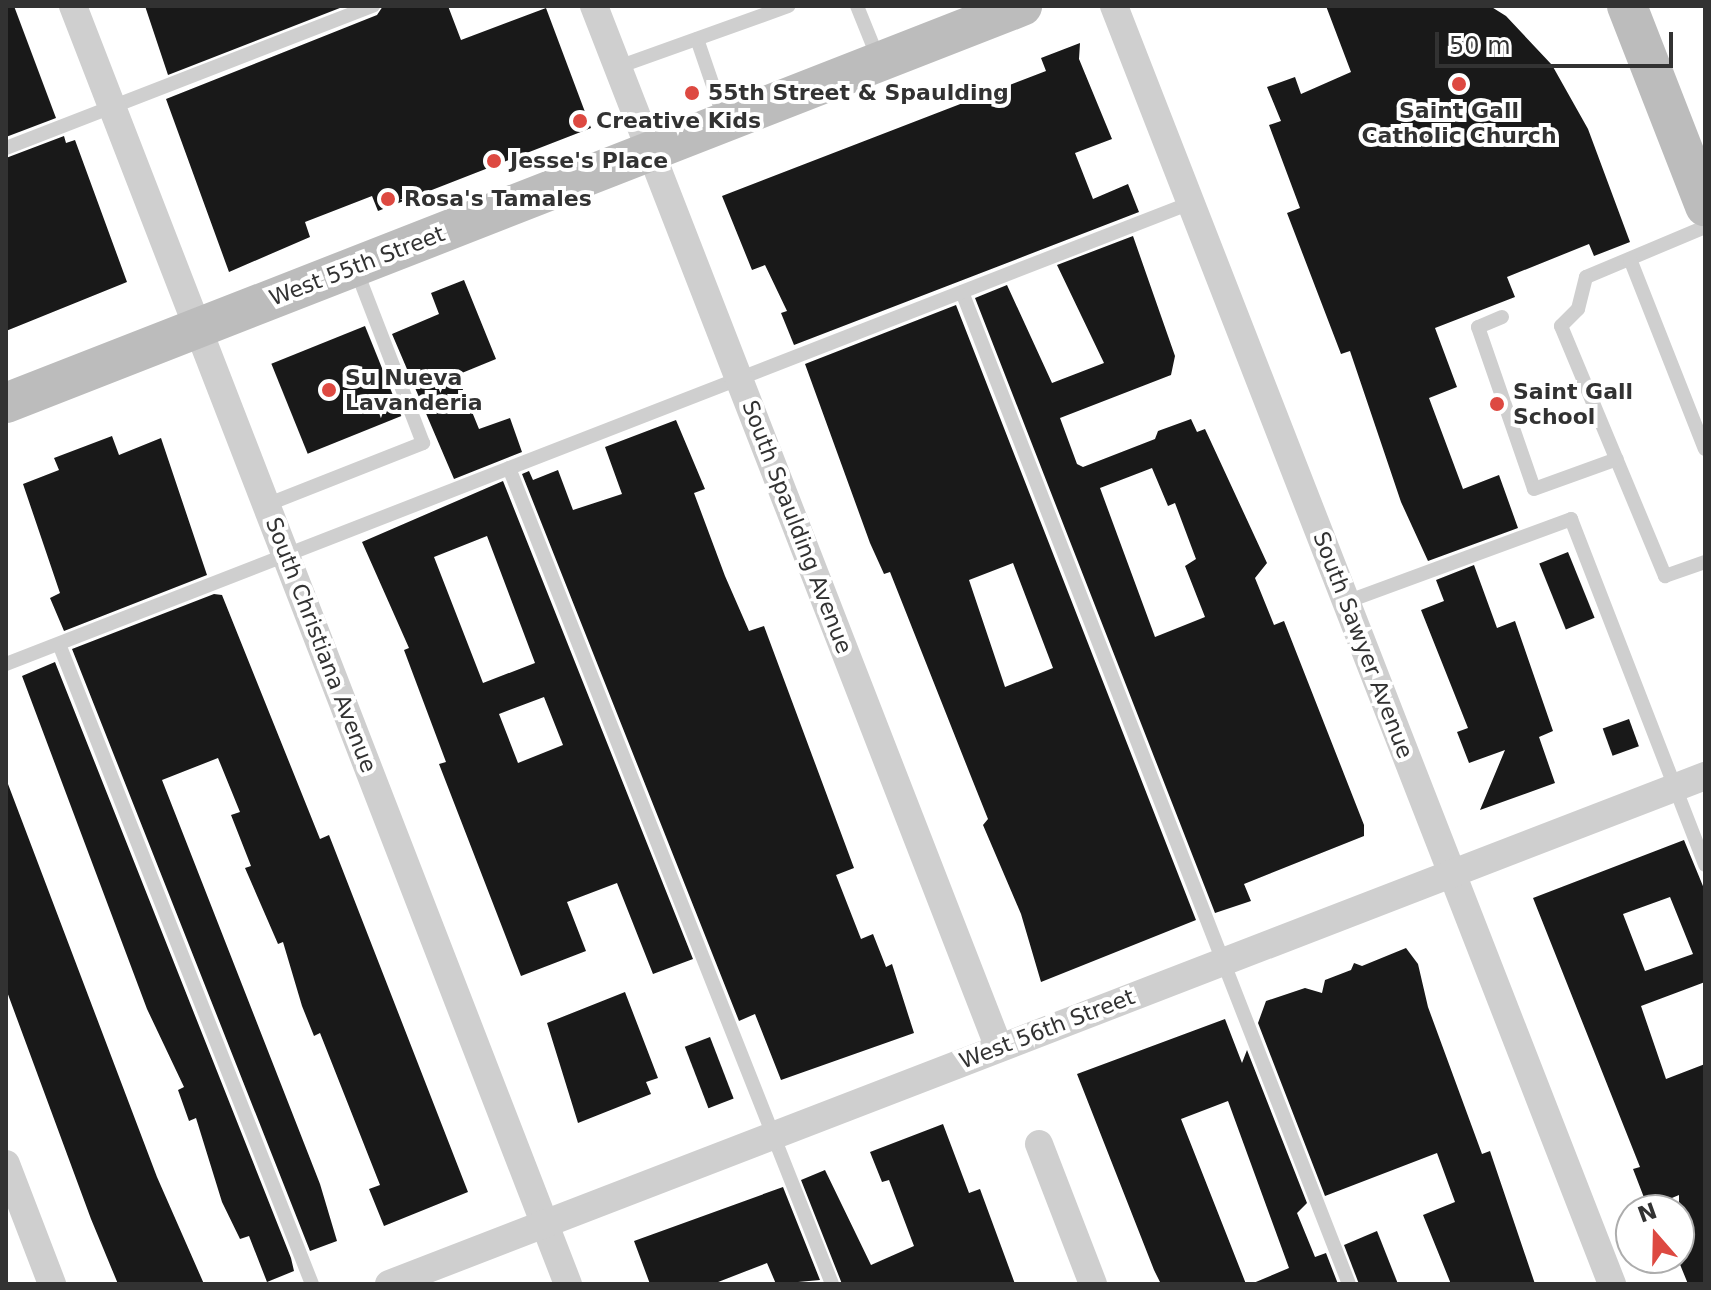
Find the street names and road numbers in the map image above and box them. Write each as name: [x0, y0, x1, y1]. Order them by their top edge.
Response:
street label: West 55th Street: [266, 220, 448, 312]
street label: South Spaulding Avenue: [736, 397, 858, 657]
street label: South Christiana Avenue: [260, 514, 382, 776]
street label: South Sawyer Avenue: [1308, 528, 1418, 762]
street label: West 56th Street: [956, 983, 1138, 1075]

